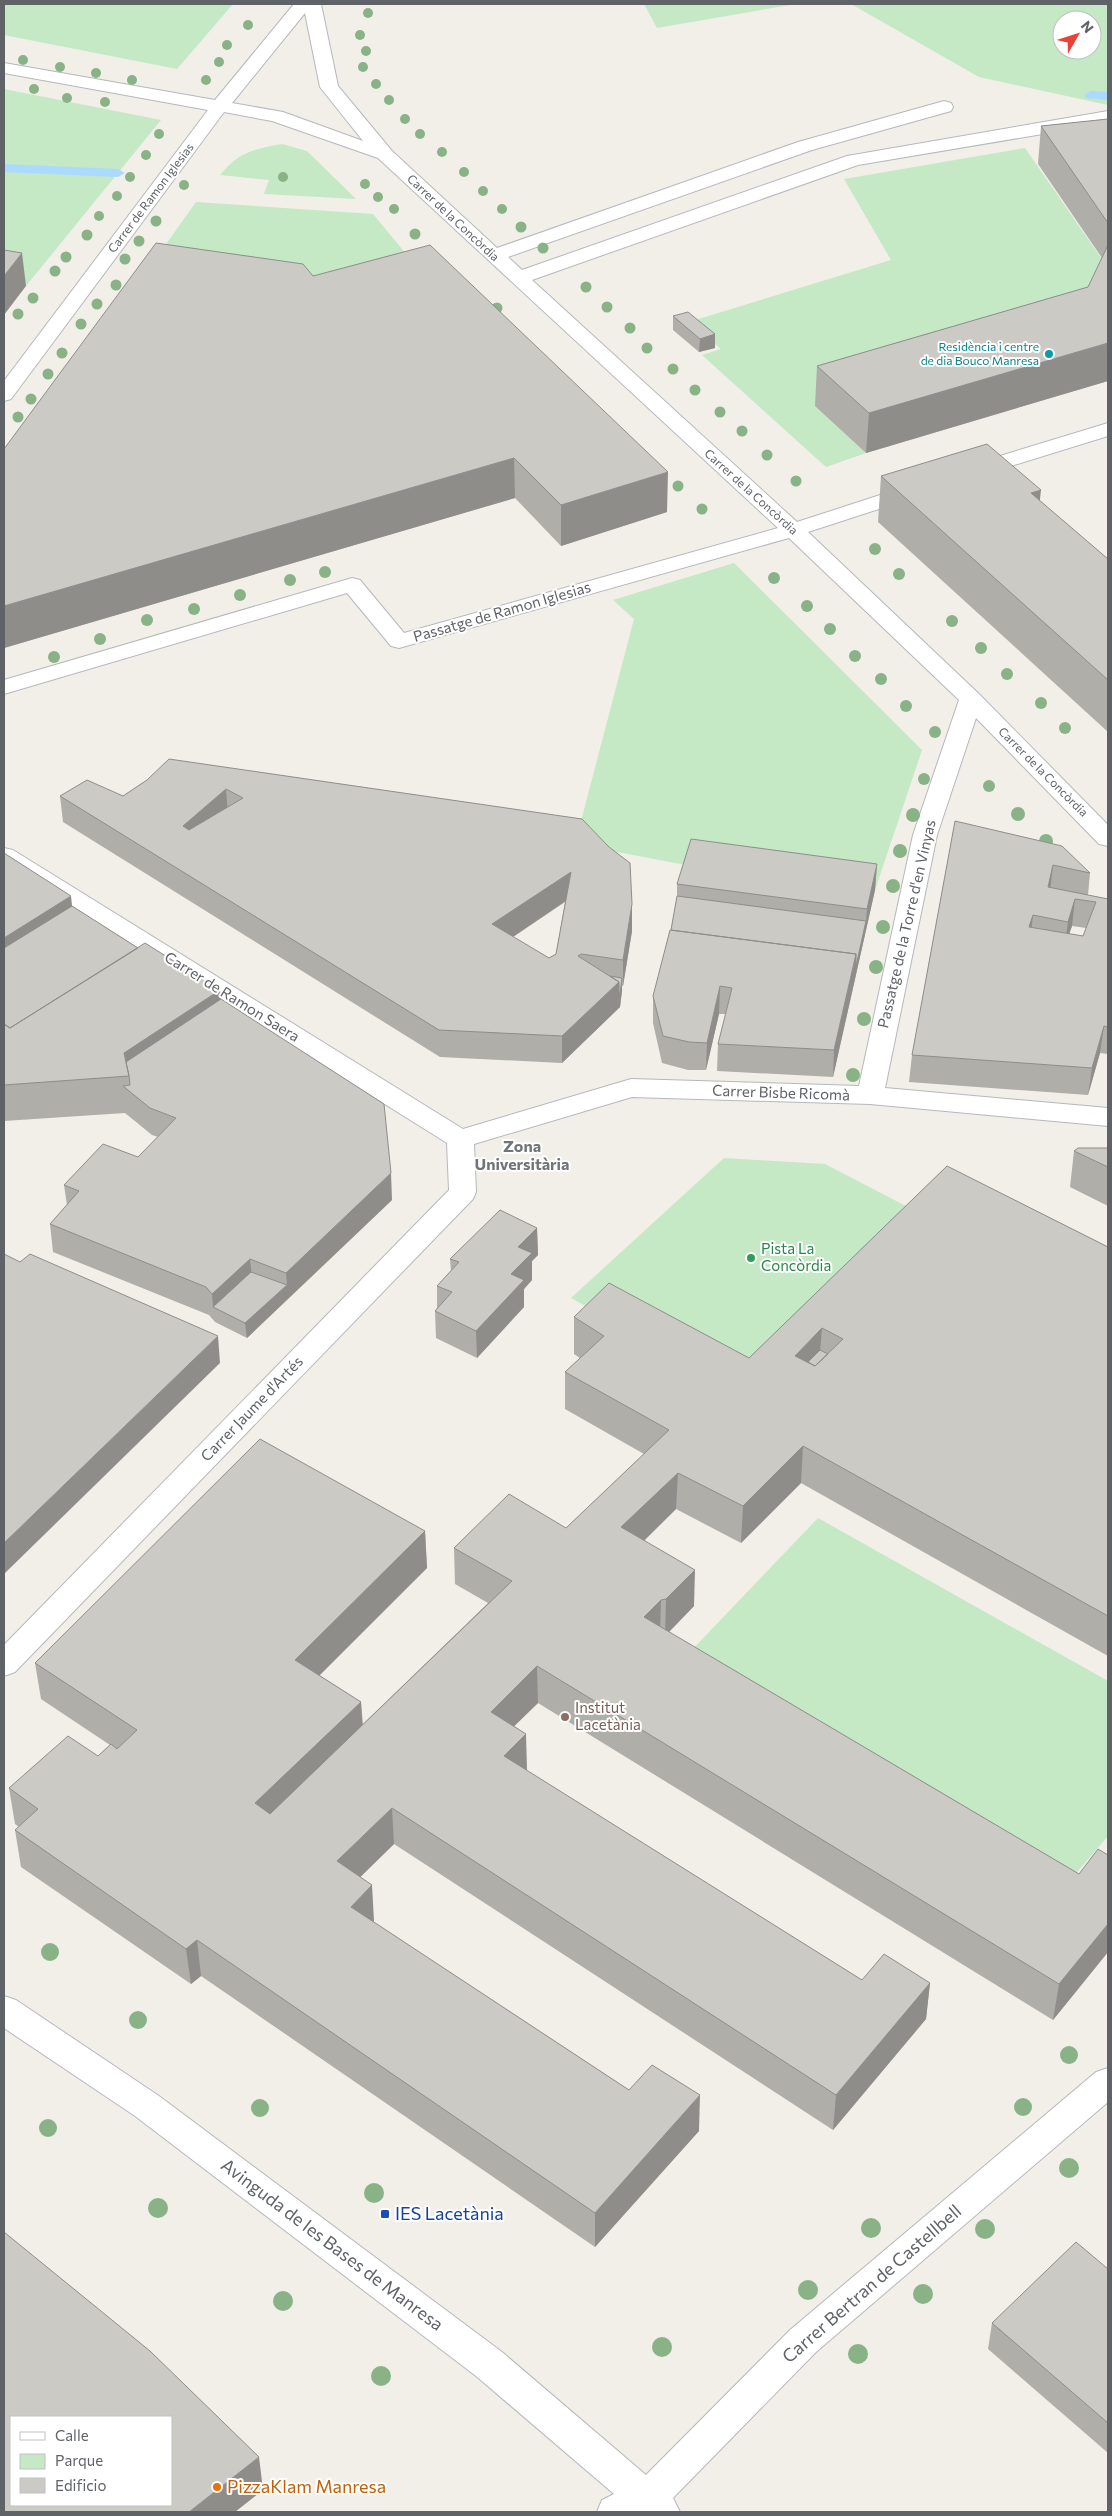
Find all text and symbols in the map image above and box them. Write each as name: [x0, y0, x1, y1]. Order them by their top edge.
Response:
north arrow: [1052, 10, 1102, 60]
text: N: [1078, 17, 1097, 36]
street label: Carrer de Ramon Iglesias: [104, 140, 196, 255]
street label: Carrer de la Concòrdia: [405, 171, 503, 264]
place label: Residència i centre de dia Bouco Manresa: [921, 339, 1039, 367]
marker: Residència i centre de dia Bouco Manresa: [1043, 348, 1055, 360]
street label: Carrer de la Concòrdia: [702, 446, 801, 537]
street label: Passatge de Ramon Iglesias: [411, 577, 593, 645]
street label: Carrer de la Concòrdia: [996, 724, 1091, 819]
street label: Passatge de la Torre d'en Vinyas: [873, 818, 939, 1030]
street label: Carrer de Ramon Saera: [162, 947, 303, 1045]
street label: Carrer Bisbe Ricomà: [712, 1081, 850, 1103]
district label: Zona Universitària: [474, 1136, 570, 1173]
place label: Pista La Concòrdia: [761, 1239, 831, 1274]
marker: Pista La Concòrdia: [745, 1252, 757, 1264]
street label: Carrer Jaume d'Artés: [197, 1352, 306, 1465]
place label: Institut Lacetània: [575, 1698, 641, 1733]
marker: Institut Lacetània: [559, 1711, 571, 1723]
street label: Avinguda de les Bases de Manresa: [217, 2153, 448, 2335]
street label: Carrer Bertran de Castellbell: [777, 2199, 965, 2367]
place label: IES Lacetània: [395, 2202, 504, 2224]
marker: IES Lacetània: [379, 2208, 391, 2220]
legend: [10, 2416, 172, 2506]
text: Calle: [55, 2426, 89, 2444]
text: Parque: [55, 2451, 103, 2469]
place label: PizzaKlam Manresa: [227, 2475, 386, 2497]
text: Edificio: [55, 2476, 106, 2494]
marker: PizzaKlam Manresa: [211, 2481, 223, 2493]

